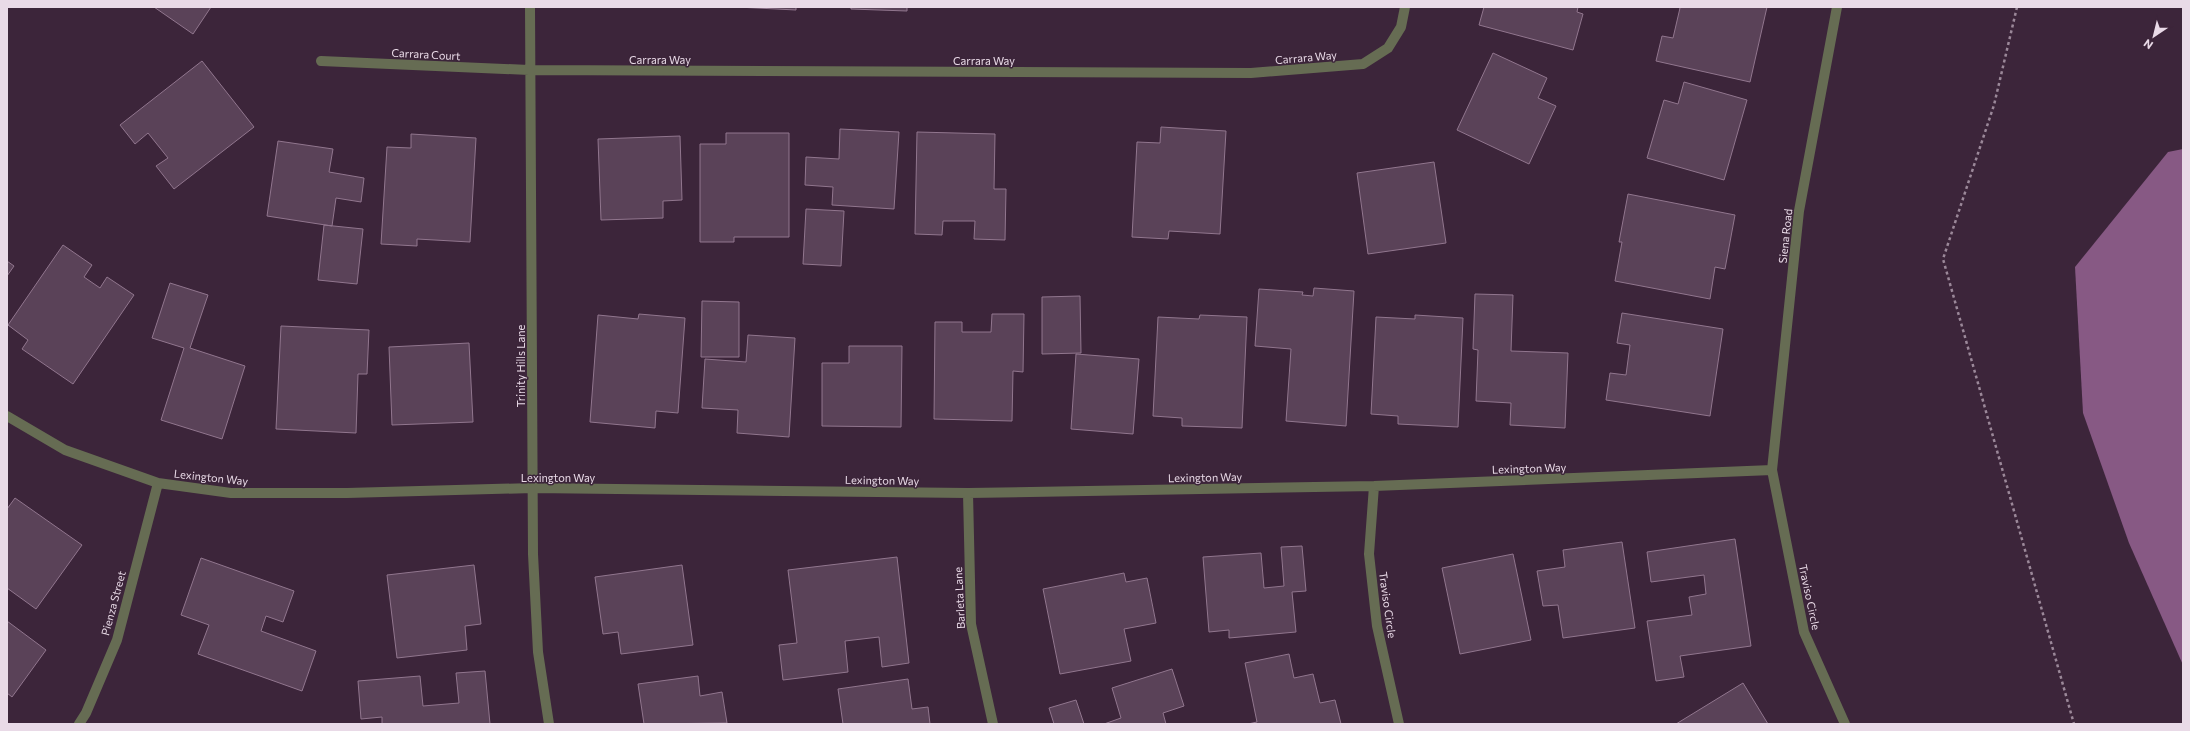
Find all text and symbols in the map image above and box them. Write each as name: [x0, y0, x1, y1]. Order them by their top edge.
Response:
north arrow: [2134, 16, 2174, 56]
text: N: [2141, 37, 2155, 52]
street label: Carrara Court: [391, 46, 461, 62]
street label: Carrara Way: [1275, 48, 1338, 66]
street label: Carrara Way: [629, 53, 691, 66]
street label: Carrara Way: [953, 54, 1015, 67]
street label: Siena Road: [1776, 208, 1794, 264]
street label: Trinity Hills Lane: [514, 324, 527, 407]
street label: Lexington Way: [1492, 460, 1567, 476]
street label: Lexington Way: [173, 467, 249, 487]
street label: Lexington Way: [1168, 470, 1243, 484]
street label: Lexington Way: [521, 471, 596, 484]
street label: Lexington Way: [845, 473, 920, 487]
street label: Traviso Circle: [1797, 563, 1823, 631]
street label: Barleta Lane: [951, 566, 967, 629]
street label: Pienza Street: [98, 569, 128, 637]
street label: Traviso Circle: [1377, 571, 1399, 639]

